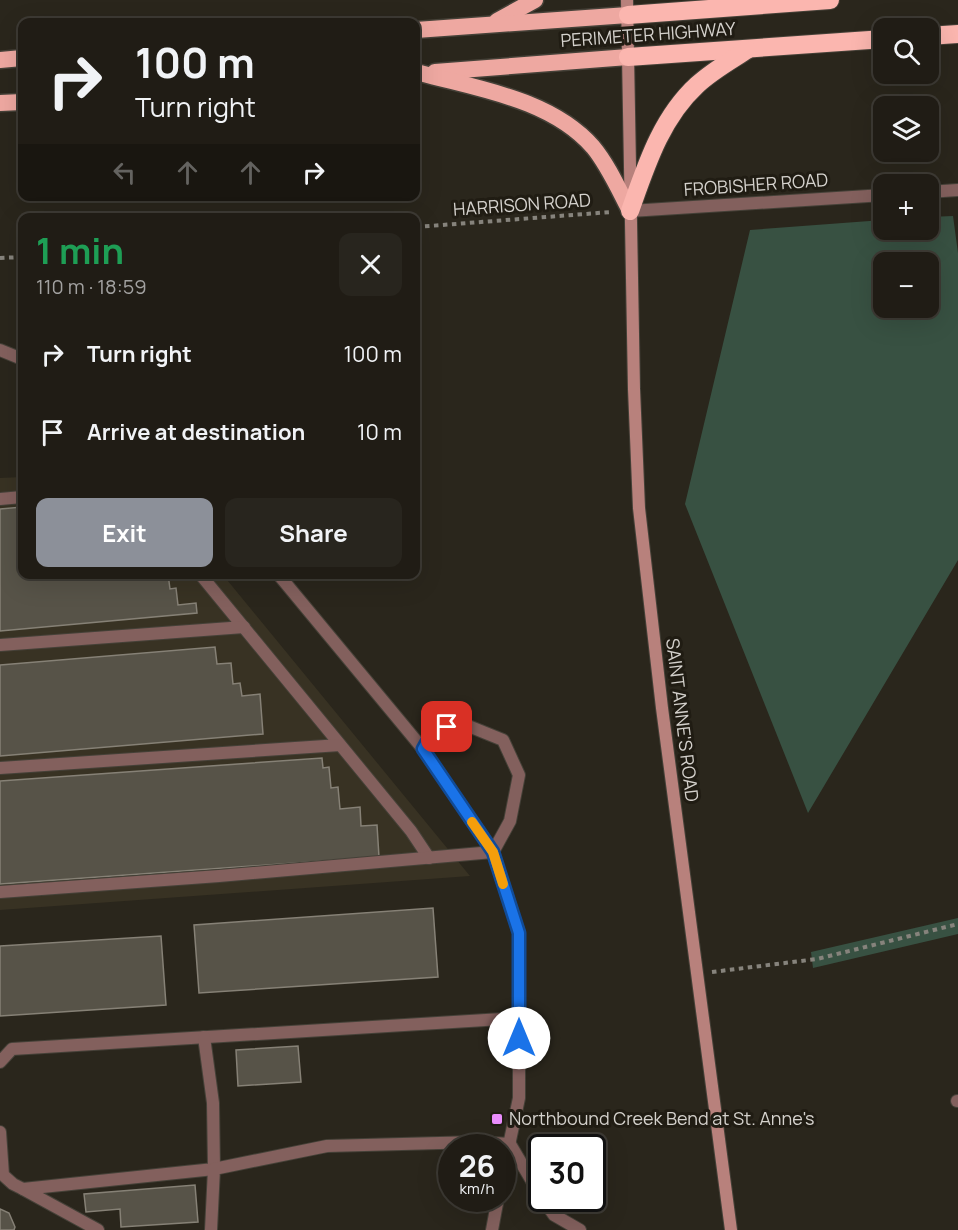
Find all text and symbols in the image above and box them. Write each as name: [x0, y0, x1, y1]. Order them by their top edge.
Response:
street label: PERIMETER HIGHWAY: [560, 16, 737, 52]
map controls: [873, 18, 939, 318]
button: search: [873, 18, 939, 84]
text: 100 m: [135, 33, 255, 91]
icon: right: [36, 42, 114, 120]
text: Turn right: [135, 88, 256, 125]
button: layers: [873, 96, 939, 162]
icon: left: [108, 156, 141, 189]
icon: ahead: [171, 156, 204, 189]
icon: ahead: [234, 156, 267, 189]
icon: right: [297, 156, 330, 189]
street label: FROBISHER ROAD: [683, 167, 829, 201]
button: +: [873, 174, 939, 240]
street label: HARRISON ROAD: [452, 187, 592, 221]
text: 1 min: [36, 226, 124, 275]
button: close: [339, 233, 402, 296]
button: −: [873, 252, 939, 318]
text: 110 m · 18:59: [36, 273, 147, 300]
icon: right: [36, 338, 69, 371]
text: Turn right: [87, 339, 192, 369]
text: 100 m: [344, 339, 402, 369]
icon: arrive: [36, 416, 69, 449]
text: Arrive at destination: [87, 417, 305, 447]
text: 10 m: [357, 417, 402, 447]
button: Exit: [36, 498, 213, 567]
button: Share: [225, 498, 402, 567]
street label: SAINT ANNE'S ROAD: [661, 637, 705, 803]
pin: [421, 701, 472, 752]
icon: arrive: [430, 710, 463, 743]
position arrow: [487, 1006, 551, 1070]
place label: Northbound Creek Bend at St. Anne's: [509, 1106, 815, 1130]
marker: Northbound Creek Bend at St. Anne's: [490, 1112, 504, 1126]
speed limit sign: 30: [528, 1134, 606, 1212]
text: 26: [459, 1145, 495, 1186]
text: km/h: [460, 1178, 494, 1199]

